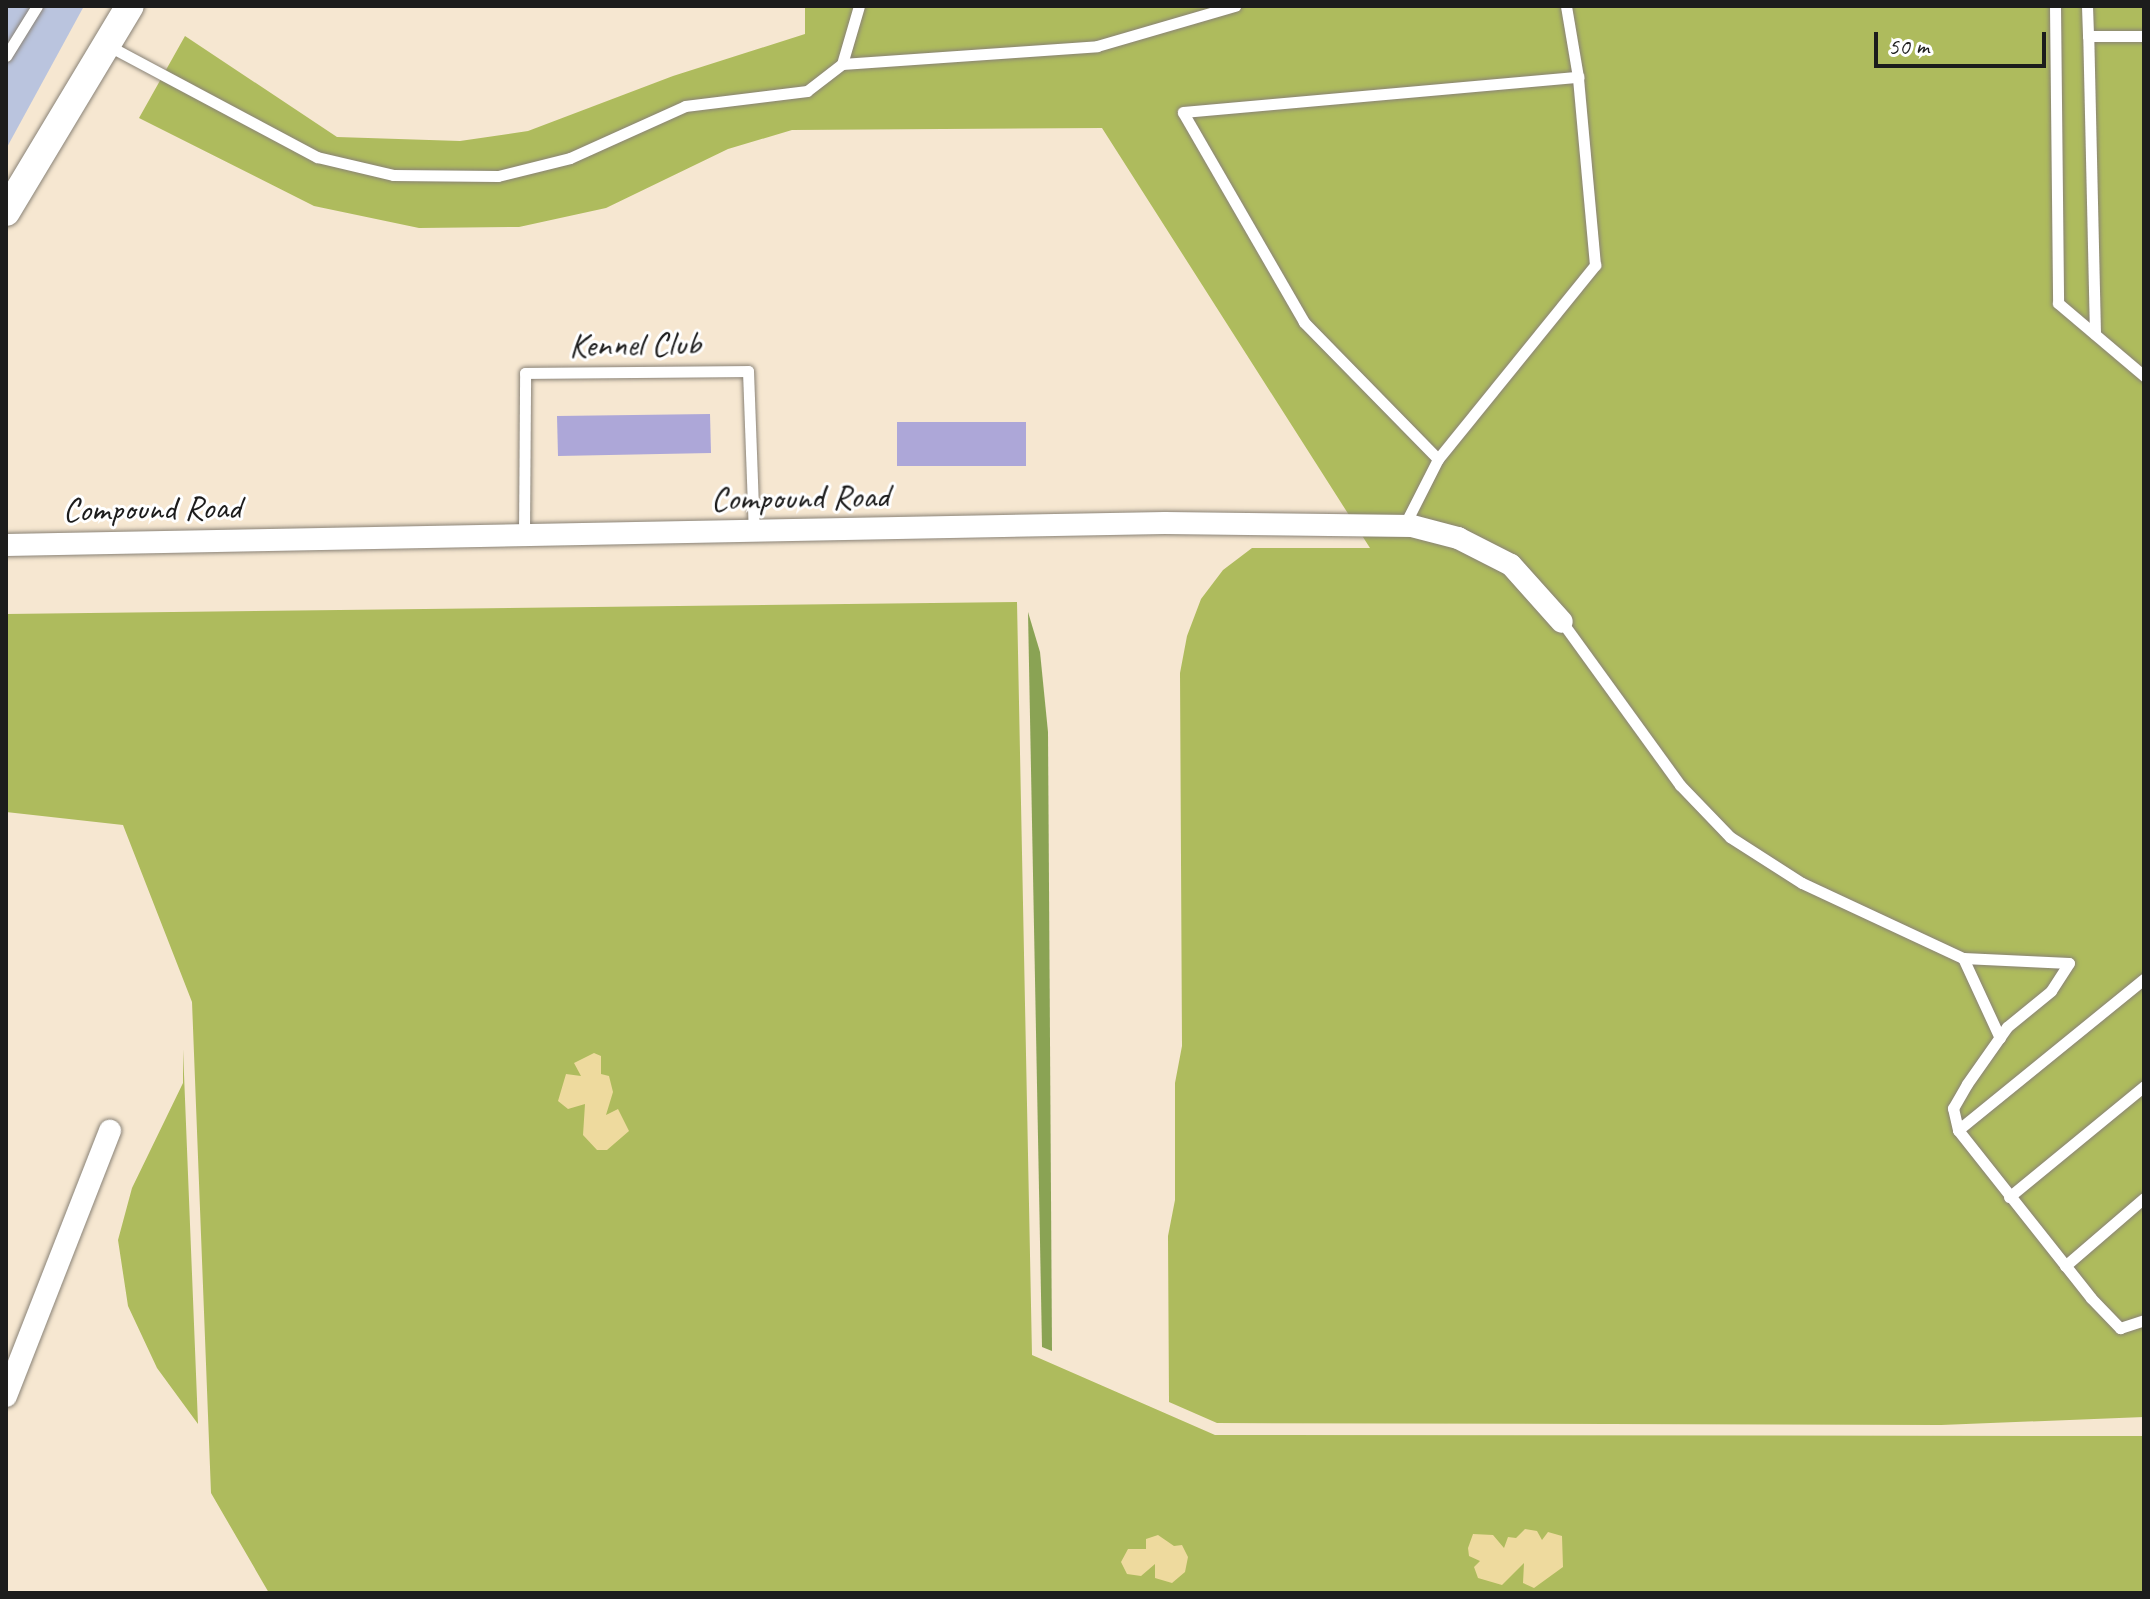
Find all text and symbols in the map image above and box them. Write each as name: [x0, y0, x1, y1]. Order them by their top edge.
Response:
scale bar: [1878, 16, 2050, 66]
text: 50 m: [1888, 31, 1929, 61]
street label: Kennel Club: [569, 322, 701, 366]
street label: Compound Road: [710, 475, 890, 519]
street label: Compound Road: [62, 486, 242, 530]

